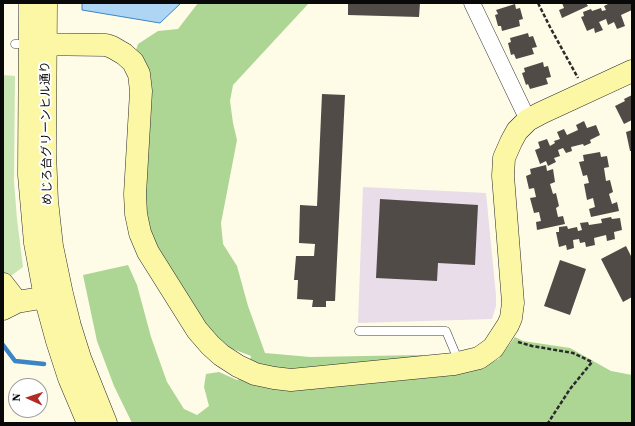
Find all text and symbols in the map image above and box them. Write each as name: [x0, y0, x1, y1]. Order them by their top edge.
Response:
street label: めじろ台グリーンヒル通り: [39, 61, 55, 205]
north arrow: [8, 378, 48, 418]
text: N: [9, 393, 24, 402]

